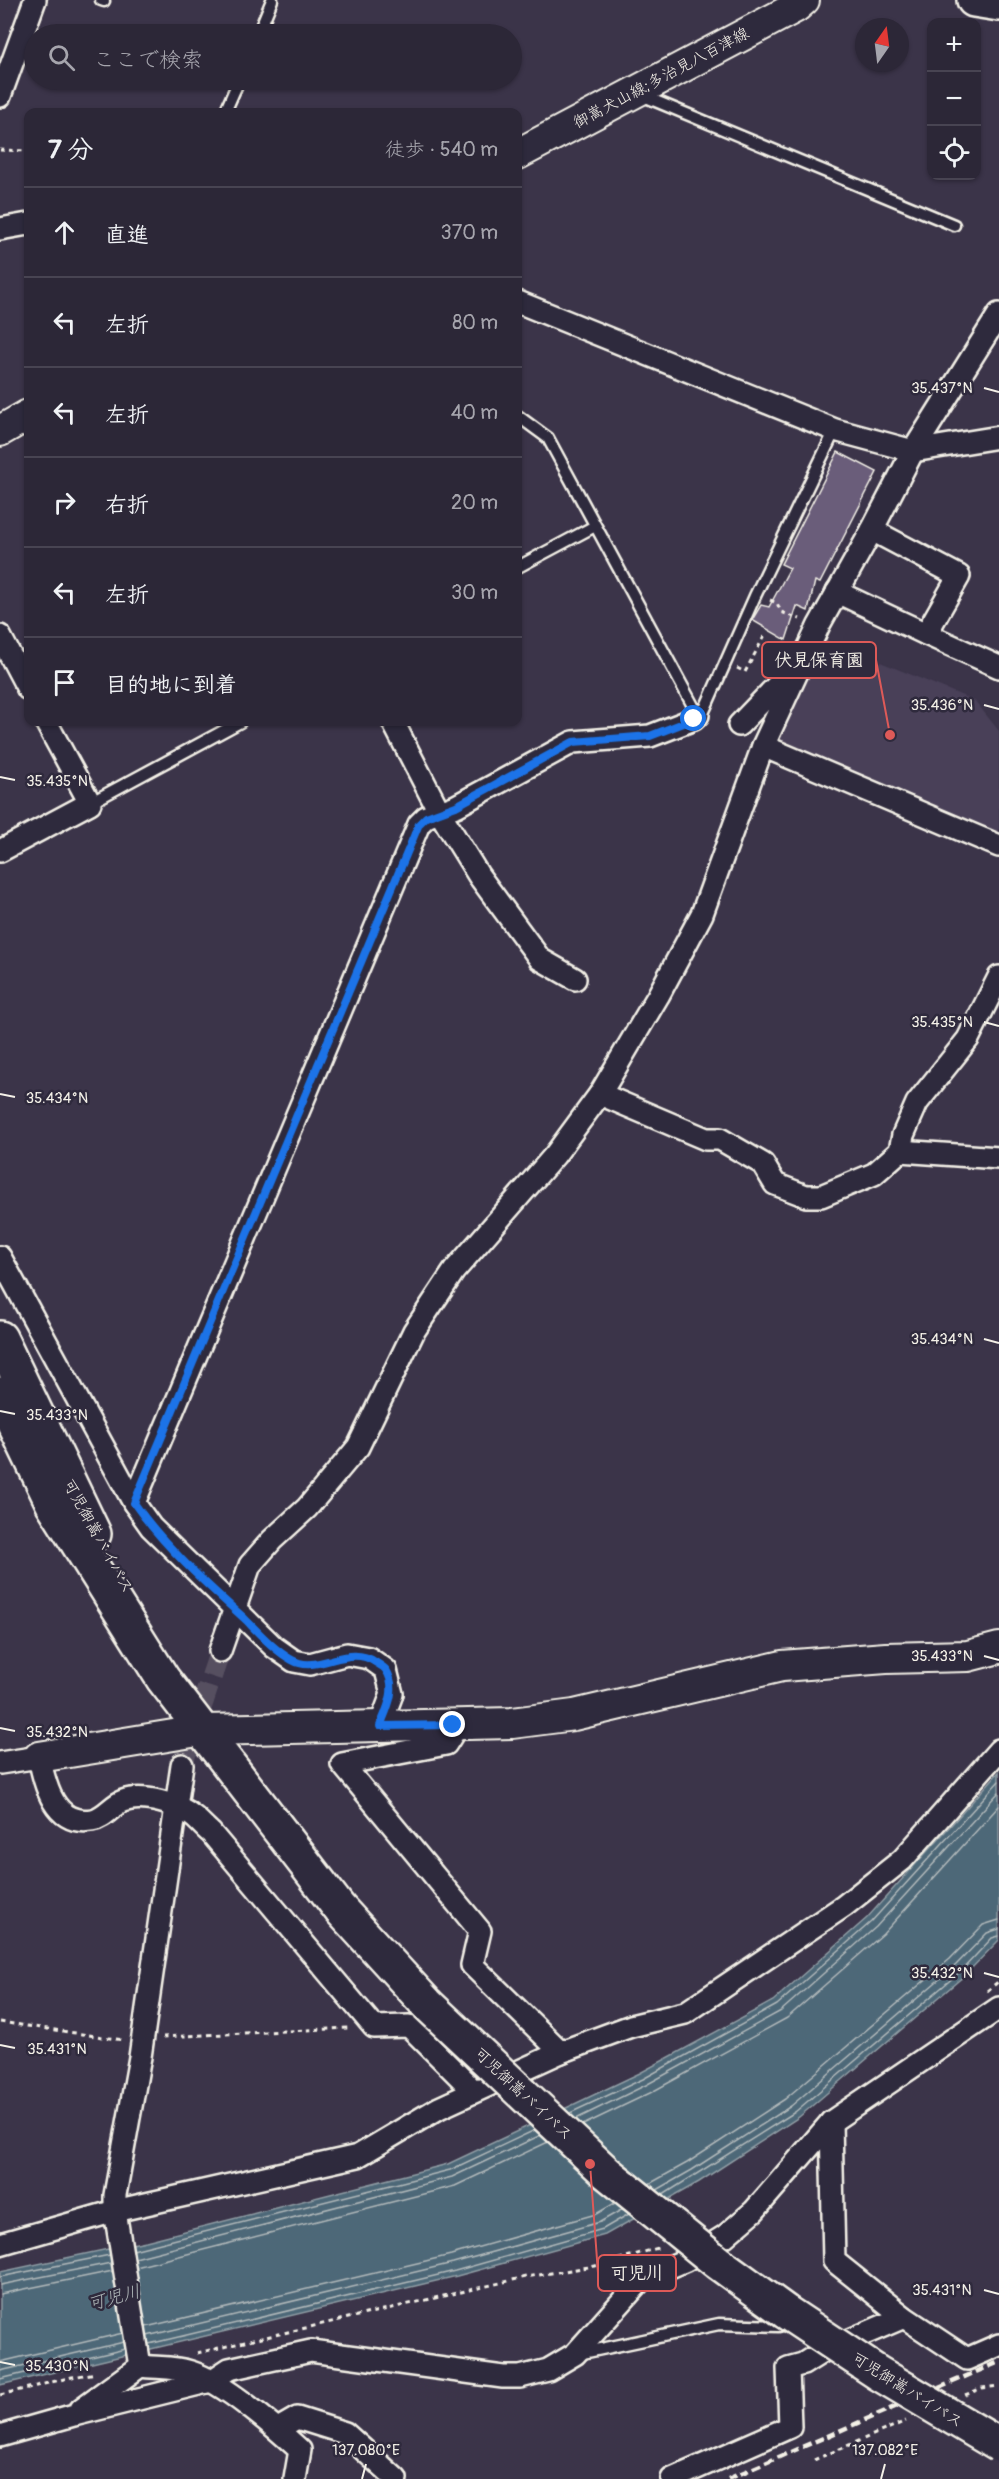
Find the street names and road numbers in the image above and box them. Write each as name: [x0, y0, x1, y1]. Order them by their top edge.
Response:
street label: 御嵩犬山線;多治見八百津線: [570, 23, 752, 133]
street label: 可児御嵩バイパス: [58, 1475, 138, 1597]
street label: 可児御嵩バイパス: [469, 2043, 577, 2145]
street label: 可児御嵩バイパス: [848, 2348, 966, 2432]

